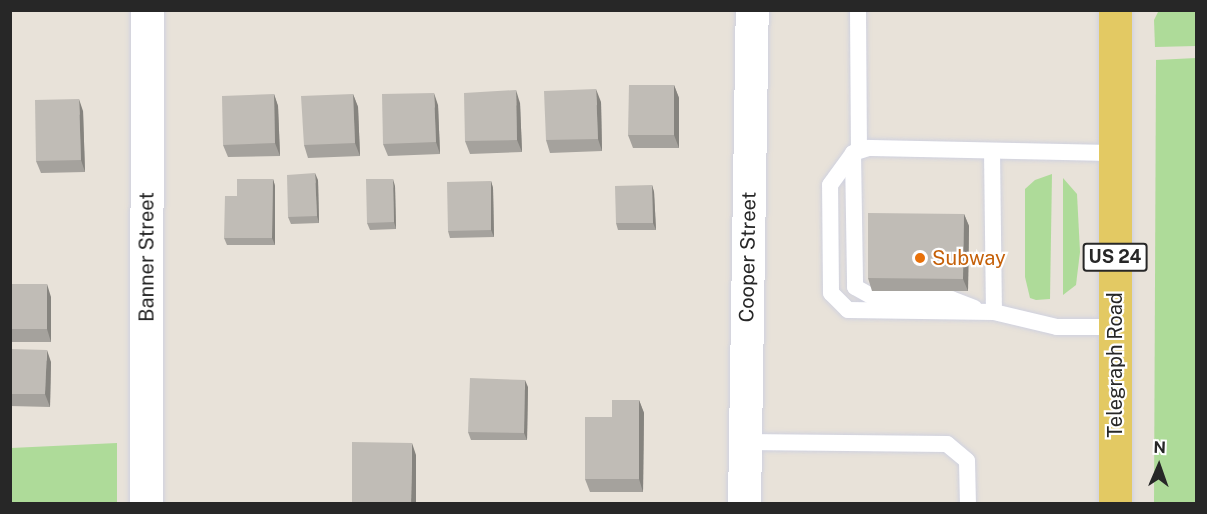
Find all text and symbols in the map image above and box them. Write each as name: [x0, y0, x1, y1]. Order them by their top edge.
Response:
street label: Cooper Street: [735, 191, 761, 323]
street label: Banner Street: [135, 192, 159, 322]
road number: US 24: [1082, 242, 1148, 272]
place label: Subway: [932, 246, 1006, 270]
marker: Subway: [913, 251, 927, 265]
street label: Telegraph Road: [1103, 292, 1127, 438]
north arrow: [1129, 436, 1189, 496]
text: N: [1153, 438, 1166, 457]

